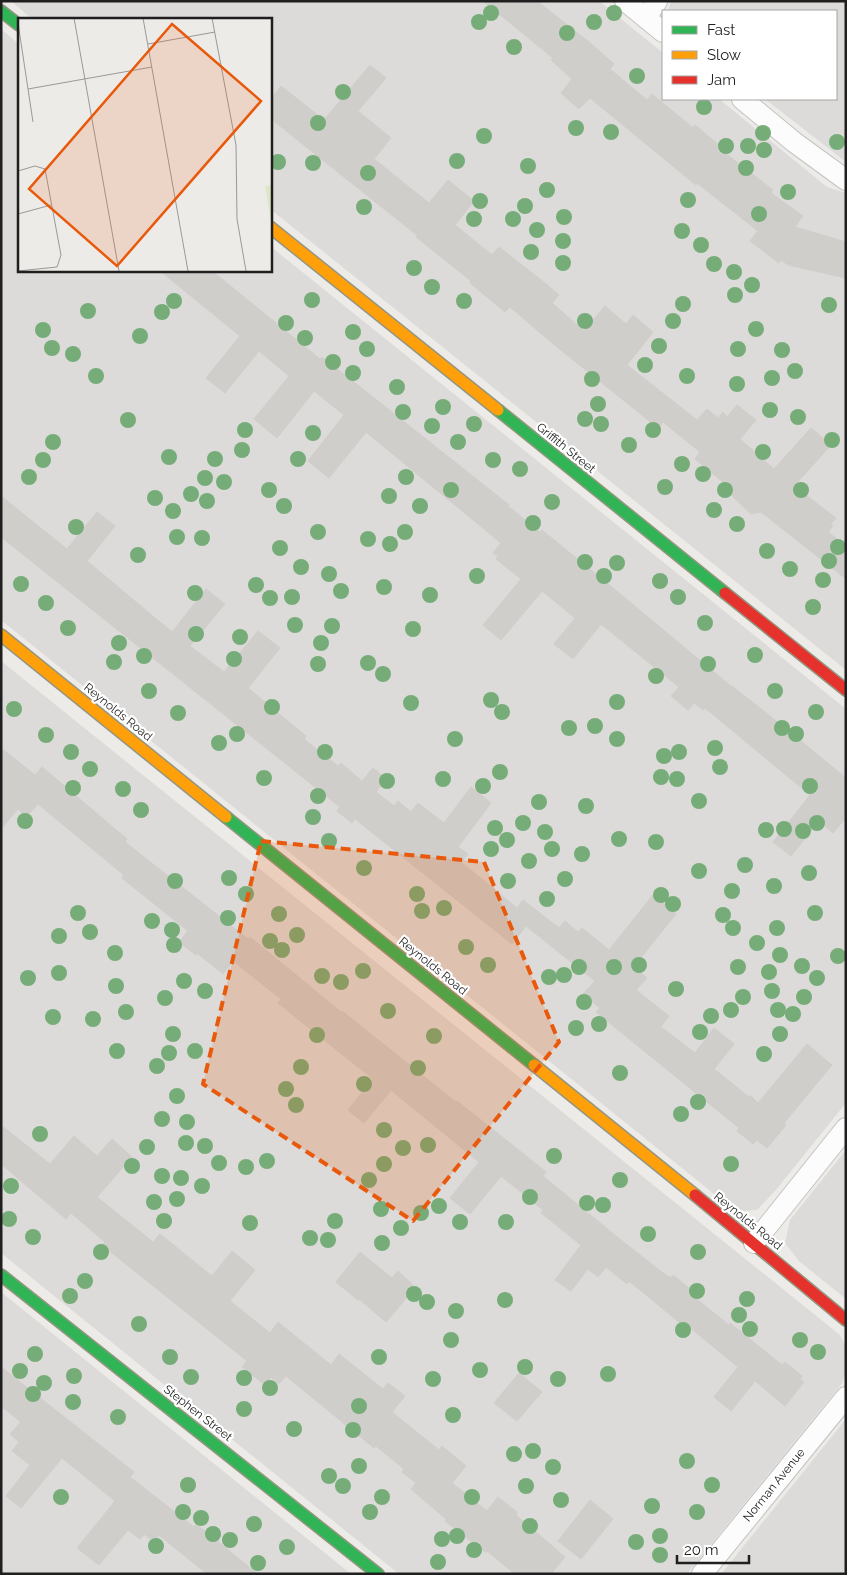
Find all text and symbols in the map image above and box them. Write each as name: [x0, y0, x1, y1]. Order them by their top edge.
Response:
legend: [662, 10, 837, 100]
inset map: [18, 18, 271, 271]
text: Fast: [707, 21, 735, 39]
text: Slow: [707, 46, 741, 64]
text: Jam: [707, 71, 736, 89]
street label: Griffith Street: [534, 420, 598, 476]
street label: Reynolds Road: [81, 680, 155, 744]
street label: Reynolds Road: [396, 934, 470, 998]
street label: Reynolds Road: [711, 1189, 785, 1253]
street label: Stephen Street: [161, 1382, 235, 1444]
street label: Norman Avenue: [740, 1446, 808, 1524]
scale bar: [677, 1532, 750, 1564]
text: 20 m: [684, 1541, 719, 1559]

